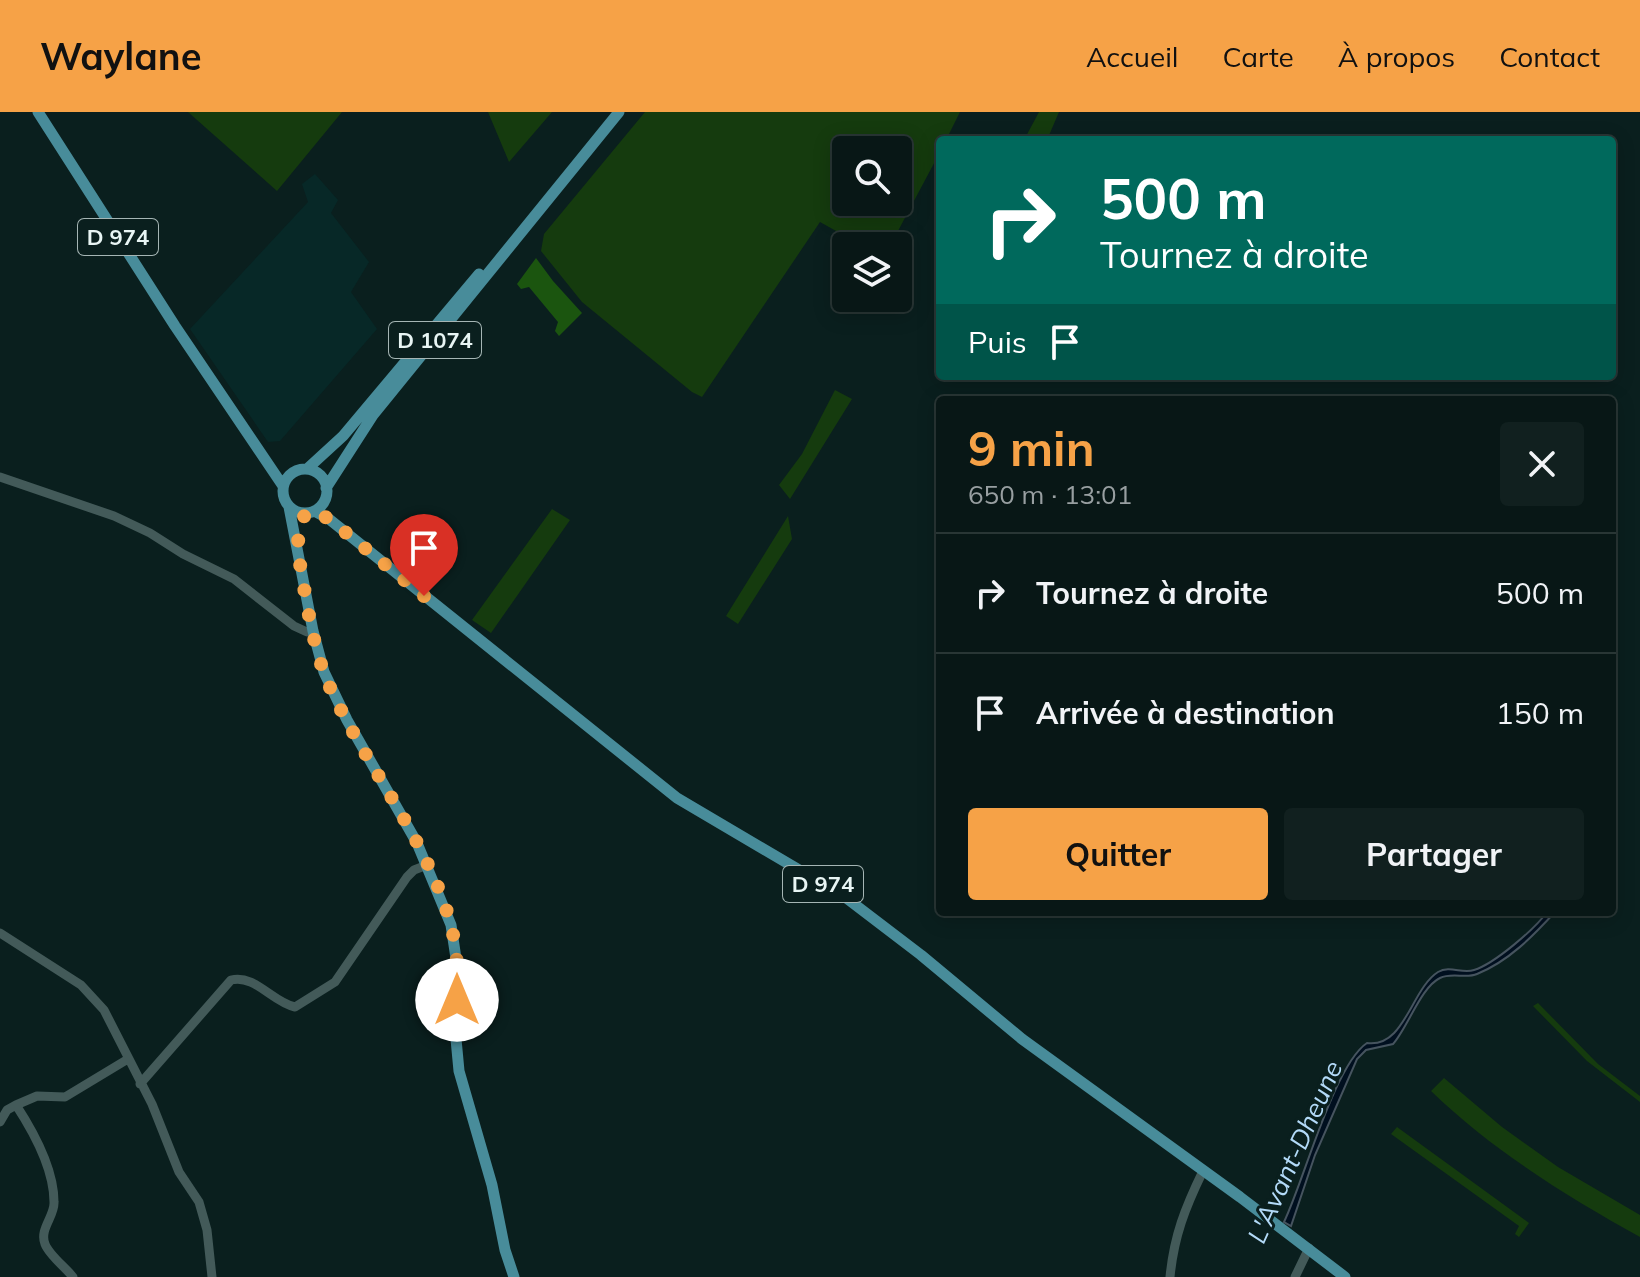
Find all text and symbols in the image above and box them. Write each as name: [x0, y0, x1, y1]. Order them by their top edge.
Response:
text: Waylane: [40, 32, 202, 80]
text: Accueil: [1086, 39, 1179, 74]
text: Carte: [1223, 39, 1294, 74]
text: À propos: [1338, 39, 1455, 74]
text: Contact: [1499, 39, 1600, 74]
map controls: [832, 136, 912, 312]
button: search: [832, 136, 912, 216]
text: 500 m: [1100, 163, 1267, 233]
icon: right: [968, 168, 1072, 272]
road number: D 974: [78, 219, 158, 255]
button: layers: [832, 232, 912, 312]
text: Tournez à droite: [1100, 232, 1369, 277]
icon: arrive: [1043, 320, 1087, 364]
road number: D 1074: [389, 322, 481, 358]
text: Puis: [968, 323, 1027, 361]
text: 9 min: [968, 418, 1095, 478]
button: close: [1500, 422, 1584, 506]
text: 650 m · 13:01: [968, 478, 1132, 511]
pin: [390, 514, 458, 596]
icon: arrive: [402, 526, 446, 570]
icon: right: [968, 571, 1012, 615]
text: Tournez à droite: [1036, 574, 1268, 612]
text: 500 m: [1496, 574, 1584, 612]
icon: arrive: [968, 691, 1012, 735]
text: Arrivée à destination: [1036, 694, 1335, 732]
text: 150 m: [1496, 694, 1584, 732]
button: Quitter: [968, 808, 1268, 900]
button: Partager: [1284, 808, 1584, 900]
road number: D 974: [783, 866, 863, 902]
position arrow: [415, 958, 499, 1042]
water label: L'Avant-Dheune: [1240, 1056, 1349, 1248]

